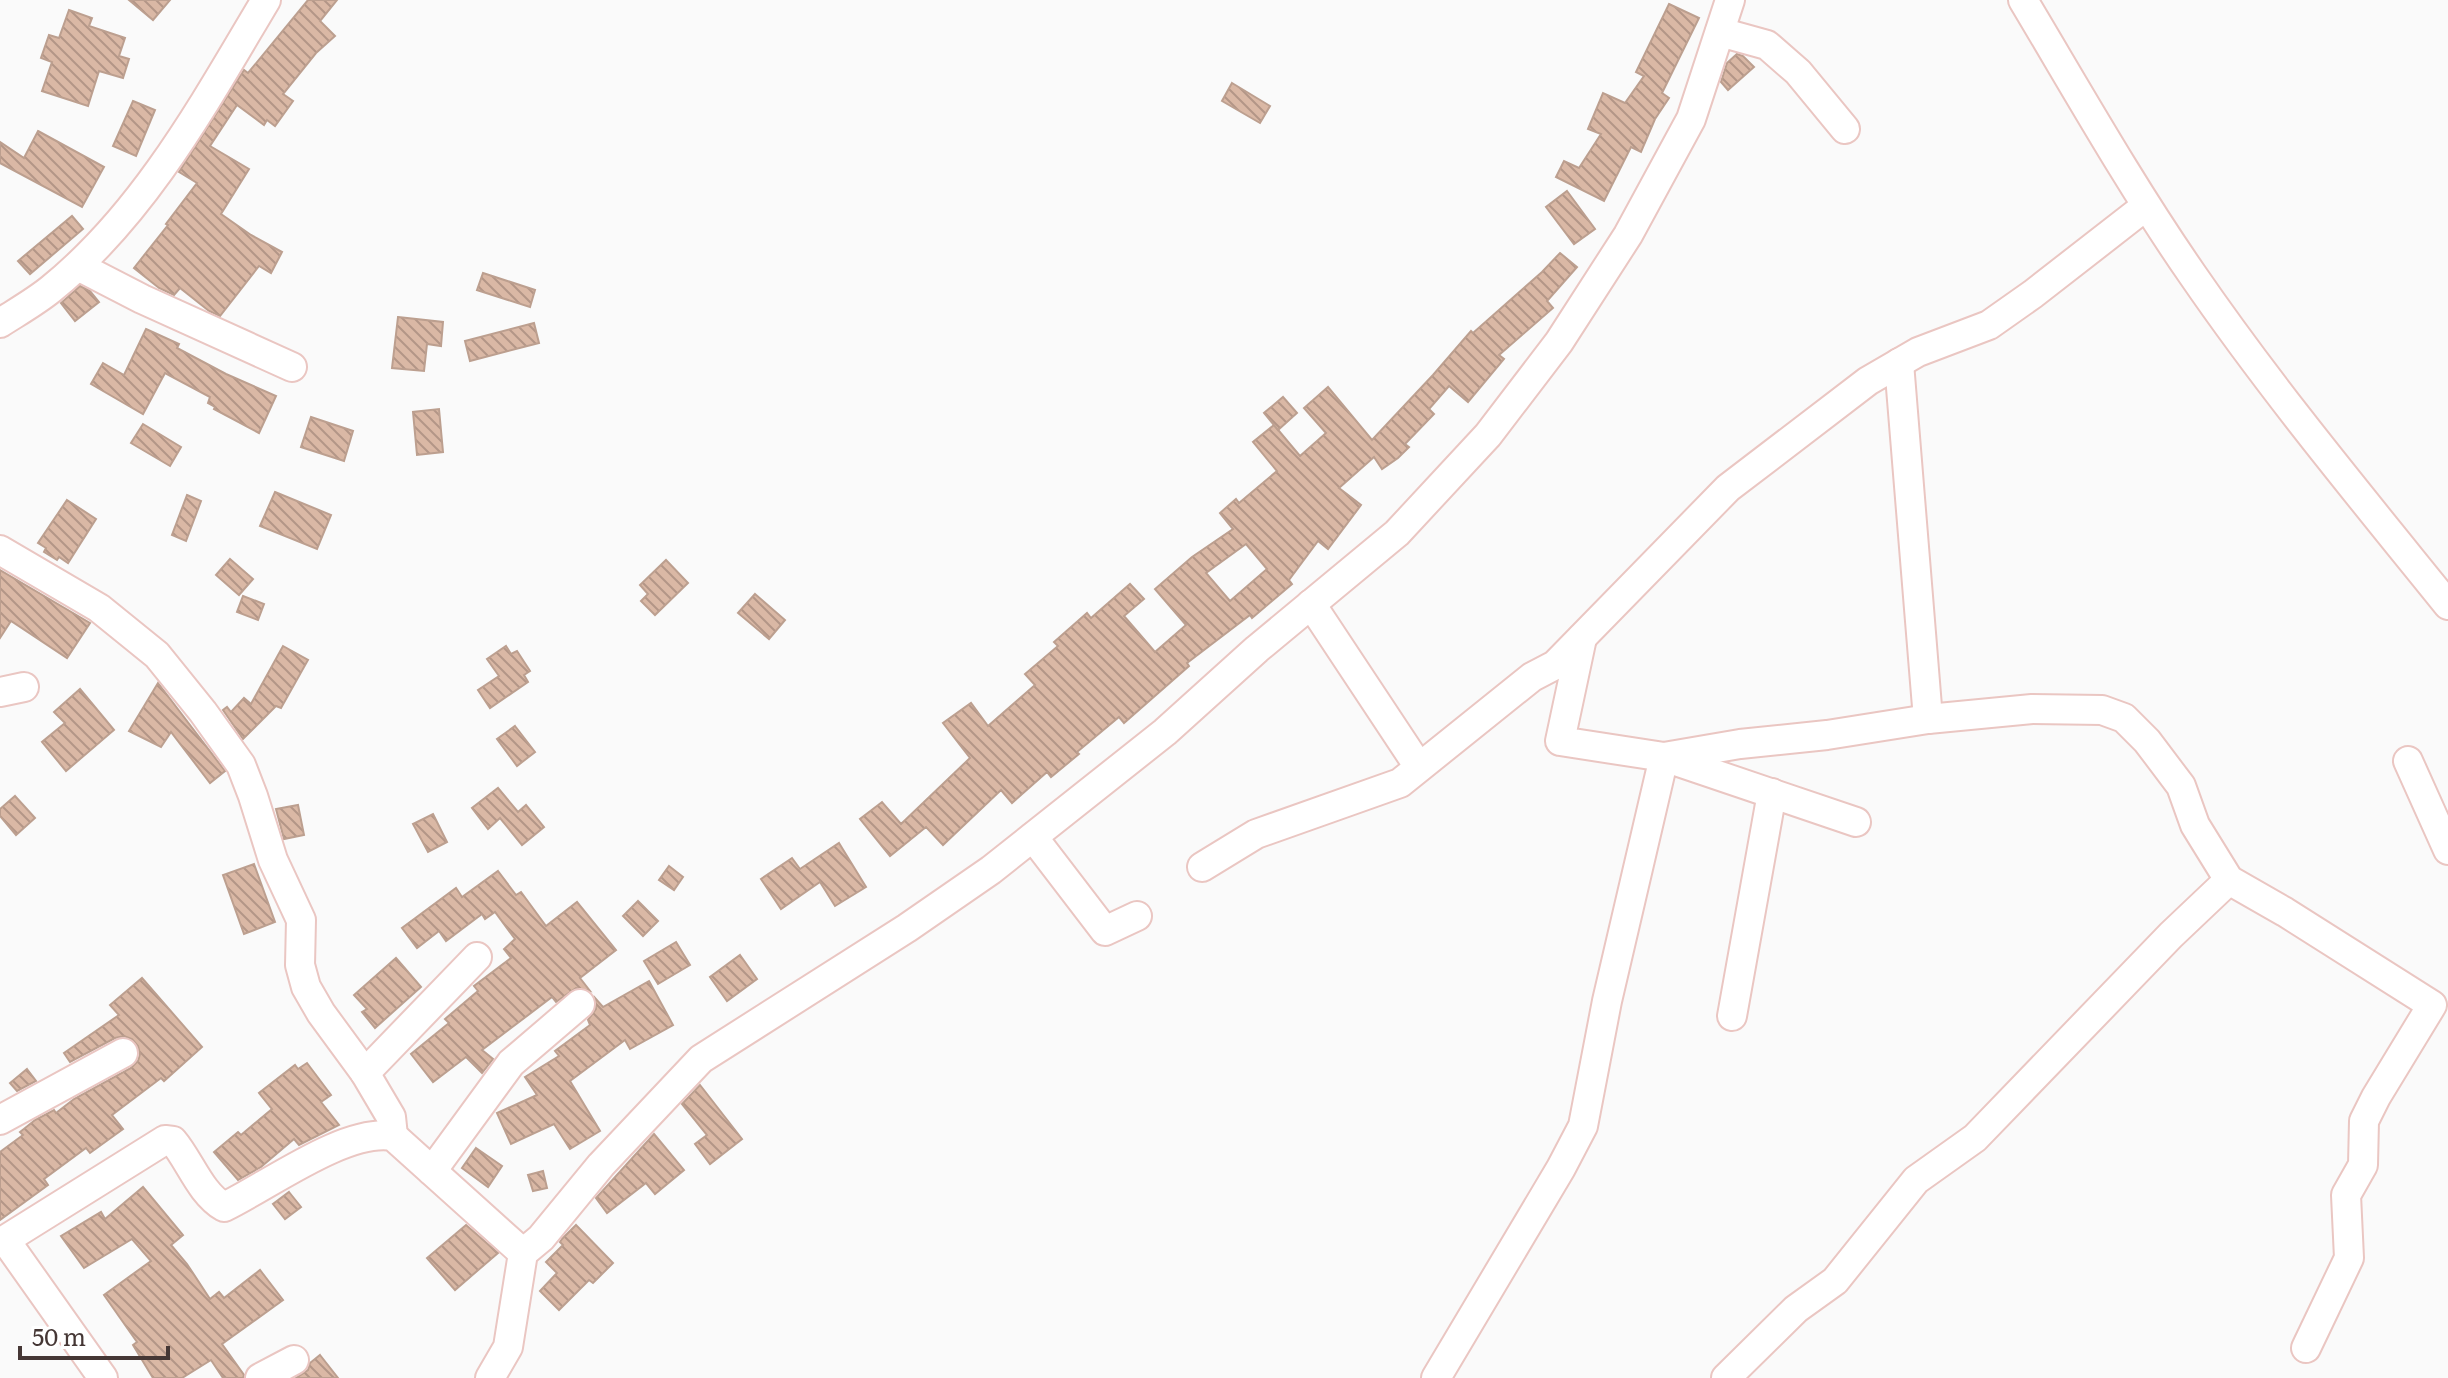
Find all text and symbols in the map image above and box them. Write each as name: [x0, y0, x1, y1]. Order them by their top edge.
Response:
scale bar: [20, 1310, 168, 1360]
text: 50 m: [32, 1318, 86, 1353]

